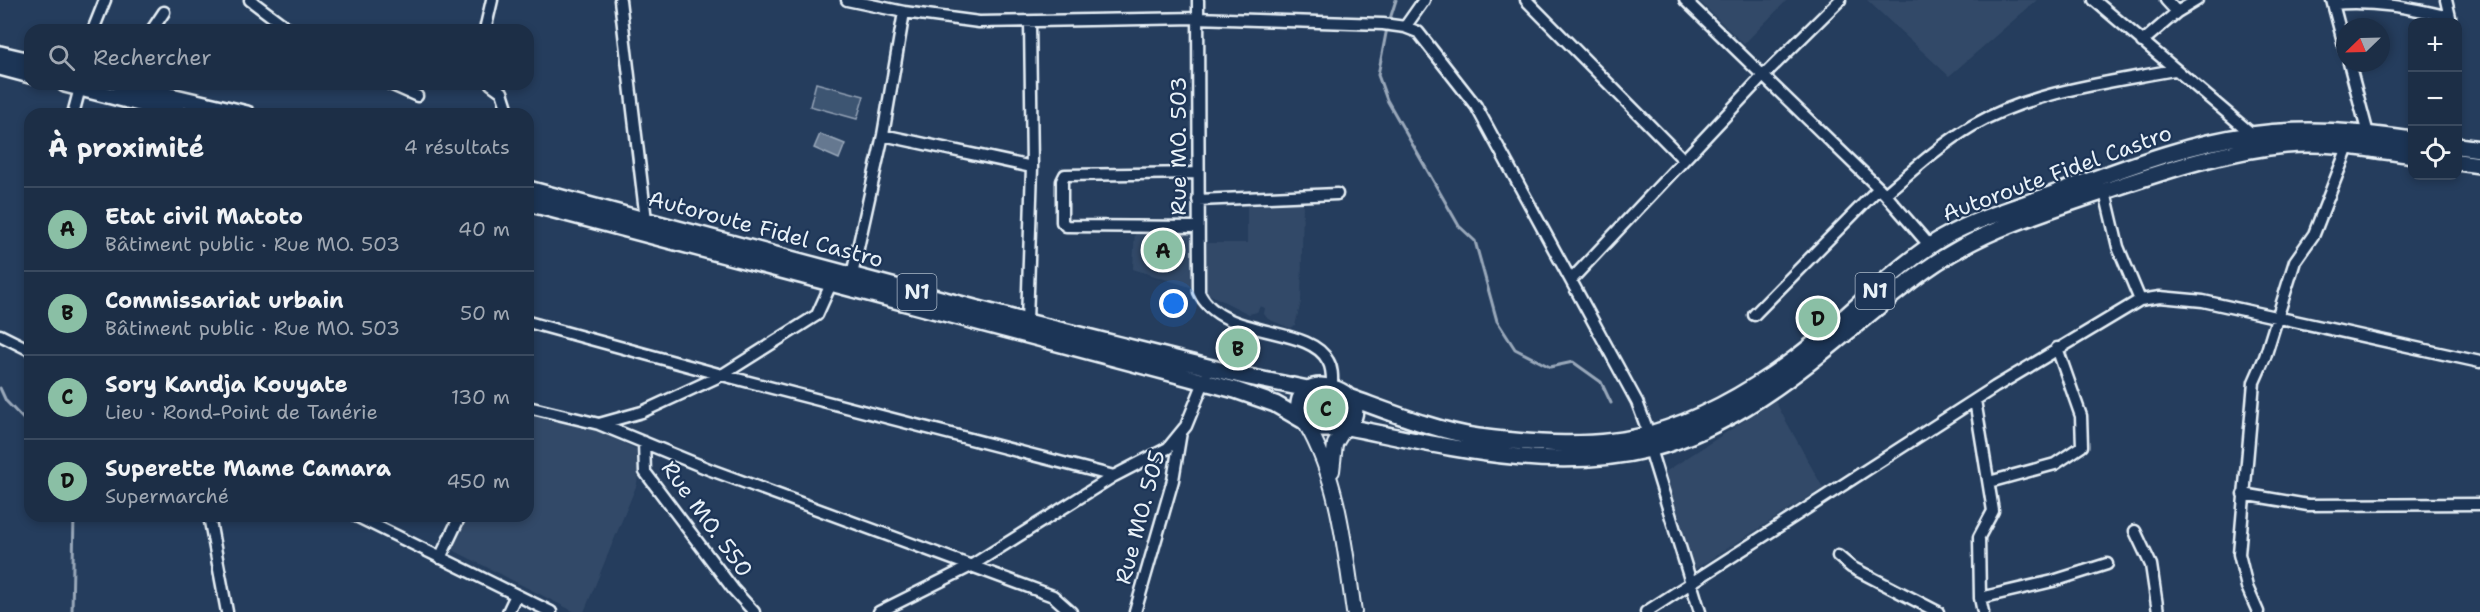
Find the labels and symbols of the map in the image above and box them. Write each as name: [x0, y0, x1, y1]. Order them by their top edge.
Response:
north arrow: [2336, 18, 2390, 72]
street label: Rue MO. 503: [1164, 77, 1193, 215]
street label: Autoroute Fidel Castro: [1938, 118, 2176, 228]
street label: Autoroute Fidel Castro: [645, 184, 887, 274]
pin: A: [1144, 228, 1182, 272]
road number: N1: [1856, 273, 1894, 309]
road number: N1: [898, 274, 936, 310]
your location: [1159, 289, 1188, 318]
pin: D: [1798, 296, 1838, 340]
pin: B: [1218, 326, 1258, 370]
pin: C: [1306, 386, 1346, 430]
street label: Rue MO. 505: [1108, 447, 1172, 587]
street label: Rue MO. 550: [655, 455, 759, 583]

